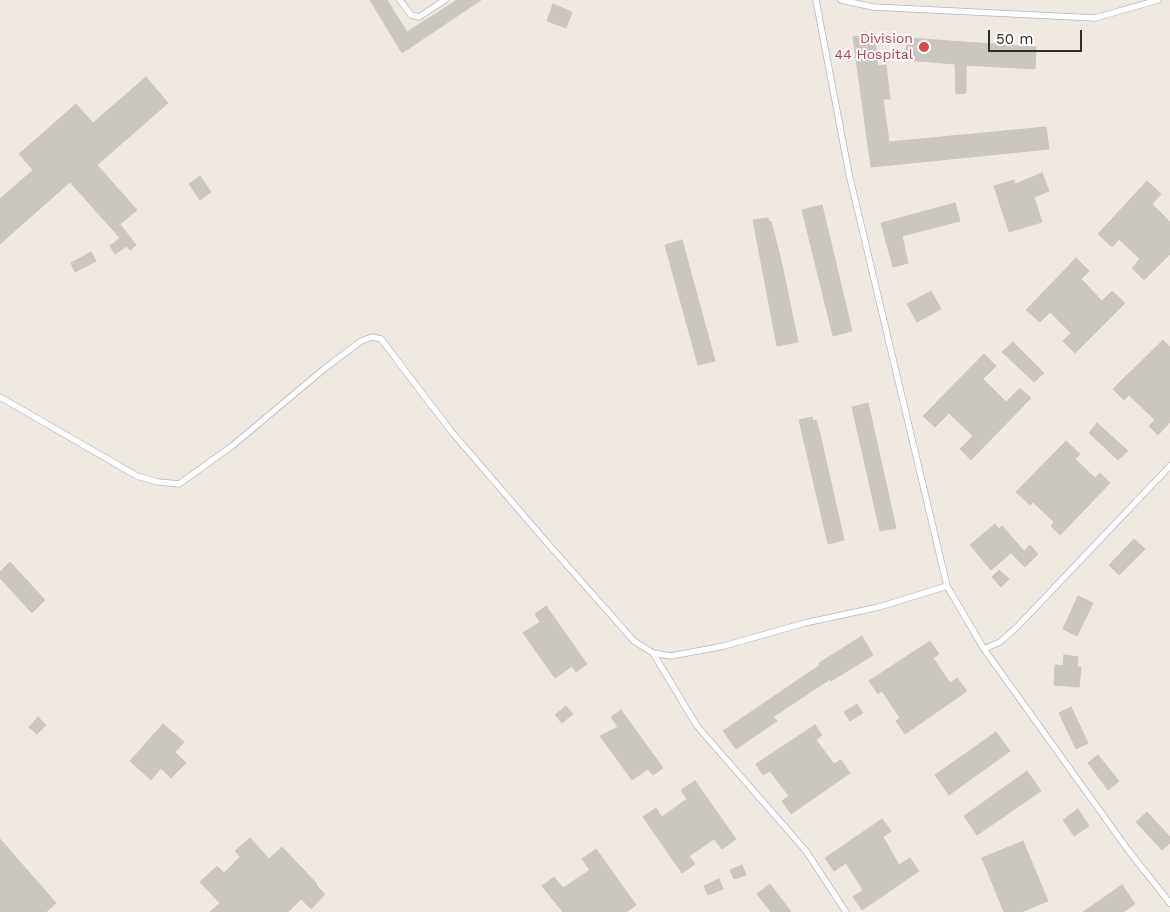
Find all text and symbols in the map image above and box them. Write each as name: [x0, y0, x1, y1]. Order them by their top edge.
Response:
scale bar: [990, 20, 1084, 52]
text: 50 m: [996, 30, 1033, 48]
place label: Division 44 Hospital: [835, 31, 913, 64]
marker: Division 44 Hospital: [917, 40, 931, 54]

